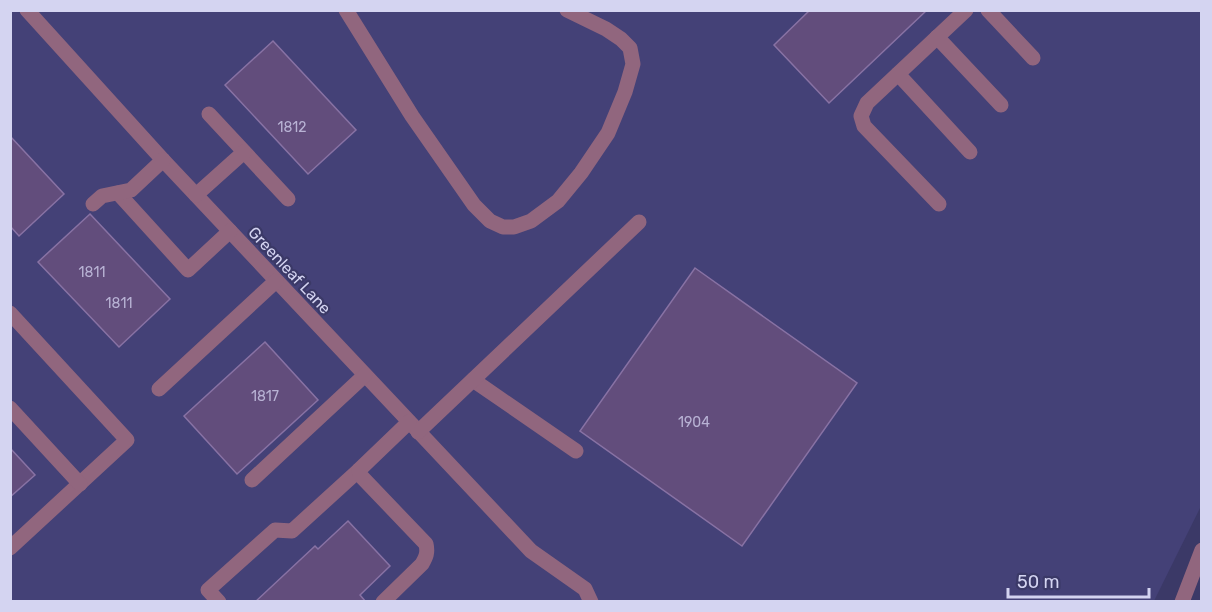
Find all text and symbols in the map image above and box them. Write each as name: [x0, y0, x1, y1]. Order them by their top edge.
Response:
house number: 1812: [277, 119, 307, 136]
street label: Greenleaf Lane: [244, 223, 335, 318]
house number: 1811: [79, 264, 105, 281]
house number: 1811: [106, 295, 132, 312]
house number: 1817: [251, 388, 279, 405]
house number: 1904: [678, 414, 710, 431]
scale bar: [1008, 561, 1149, 599]
text: 50 m: [1017, 571, 1060, 593]

